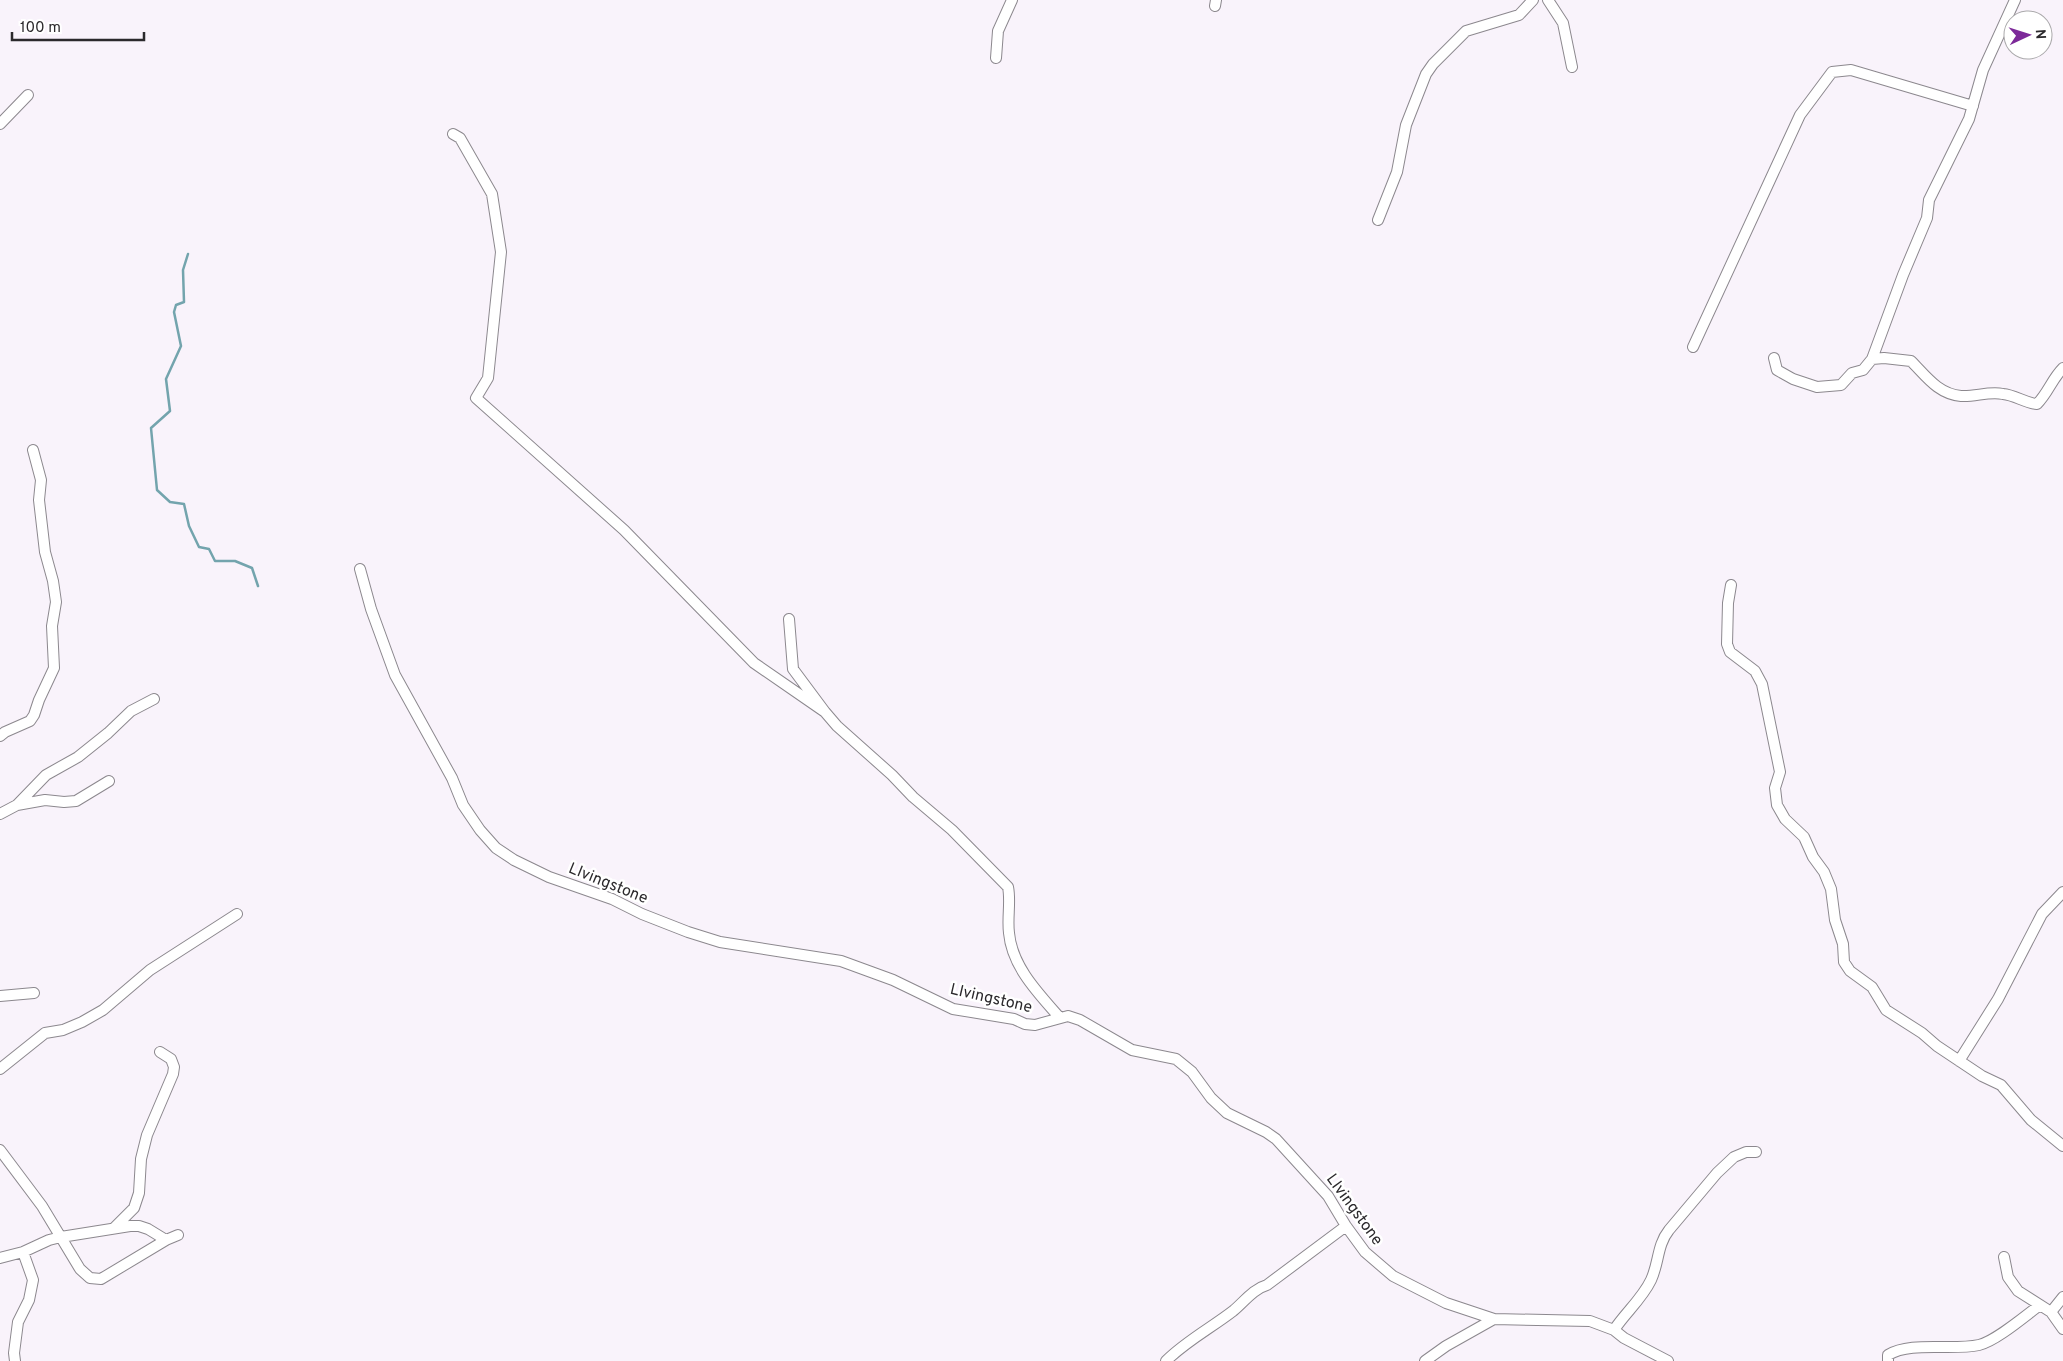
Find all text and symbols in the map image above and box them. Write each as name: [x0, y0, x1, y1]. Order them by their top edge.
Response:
scale bar: [12, 10, 145, 42]
north arrow: [2003, 10, 2053, 60]
text: 100 m: [20, 19, 61, 38]
text: N: [2031, 29, 2048, 40]
street label: LIvingstone: [565, 859, 651, 909]
street label: LIvingstone: [948, 980, 1034, 1018]
street label: LIvingstone: [1321, 1170, 1387, 1250]

